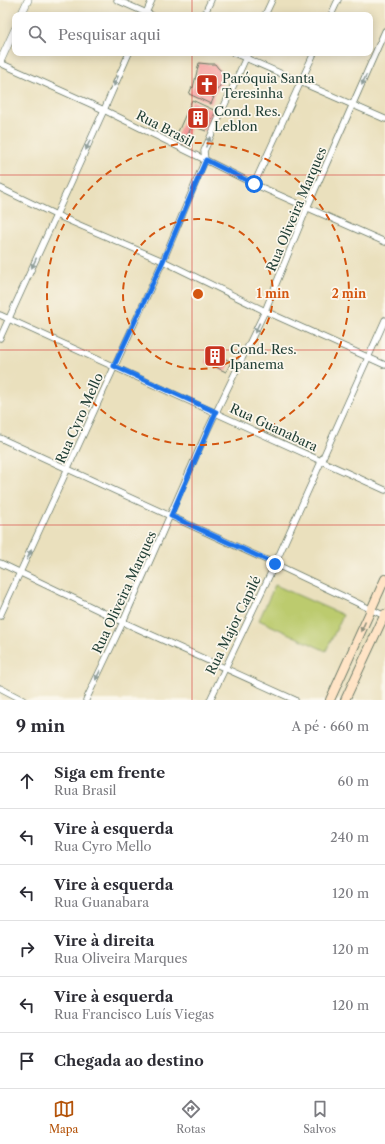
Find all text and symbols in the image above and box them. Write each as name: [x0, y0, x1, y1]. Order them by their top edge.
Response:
search box: [12, 12, 373, 56]
icon: search: [26, 23, 48, 45]
text: Pesquisar aqui: [58, 25, 161, 44]
place label: Paróquia Santa Teresinha: [222, 70, 315, 101]
church icon: Paróquia Santa Teresinha: [194, 72, 220, 98]
one-way arrow: [360, 74, 366, 86]
one-way arrow: [113, 76, 119, 88]
place label: Cond. Res. Leblon: [214, 103, 281, 134]
building icon: Cond. Res. Leblon: [185, 105, 211, 131]
street label: Rua Brasil: [134, 107, 197, 149]
one-way arrow: [205, 137, 211, 148]
one-way arrow: [85, 139, 91, 151]
street label: Rua Oliveira Marques: [263, 144, 330, 274]
route start: [245, 175, 263, 193]
one-way arrow: [31, 258, 37, 269]
text: 1 min: [257, 286, 290, 301]
text: 2 min: [332, 286, 367, 301]
centre of rings: [191, 287, 205, 301]
one-way arrow: [254, 322, 260, 333]
place label: Cond. Res. Ipanema: [230, 341, 297, 372]
building icon: Cond. Res. Ipanema: [202, 343, 228, 369]
street label: Rua Cyro Mello: [52, 370, 106, 466]
street label: Rua Guanabara: [228, 400, 321, 454]
street label: Rua Oliveira Marques: [89, 528, 160, 656]
one-way arrow: [26, 550, 32, 561]
route end: [266, 555, 284, 573]
street label: Rua Major Capilé: [202, 573, 264, 677]
one-way arrow: [360, 622, 366, 633]
one-way arrow: [95, 669, 101, 681]
text: 9 min: [16, 716, 65, 736]
text: A pé · 660 m: [291, 718, 369, 734]
text: Siga em frente: [54, 763, 165, 782]
icon: ahead: [16, 770, 38, 792]
text: 60 m: [338, 773, 369, 789]
text: Rua Brasil: [54, 782, 116, 798]
text: Vire à esquerda: [54, 819, 173, 838]
icon: left: [16, 826, 38, 848]
text: 240 m: [330, 829, 369, 845]
text: Rua Cyro Mello: [54, 838, 152, 854]
text: Vire à esquerda: [54, 875, 173, 894]
icon: left: [16, 882, 38, 904]
text: 120 m: [332, 885, 369, 901]
text: Rua Guanabara: [54, 894, 149, 910]
text: Vire à direita: [54, 931, 154, 950]
icon: right: [16, 938, 38, 960]
text: 120 m: [332, 941, 369, 957]
text: Rua Oliveira Marques: [54, 950, 188, 966]
text: Vire à esquerda: [54, 987, 173, 1006]
icon: left: [16, 994, 38, 1016]
text: 120 m: [332, 997, 369, 1013]
text: Rua Francisco Luís Viegas: [54, 1006, 214, 1022]
icon: arrive: [16, 1050, 38, 1072]
text: Chegada ao destino: [54, 1051, 204, 1070]
tab: Mapa: [49, 1098, 78, 1136]
tab: Rotas: [176, 1098, 205, 1136]
tab: Salvos: [303, 1098, 336, 1136]

